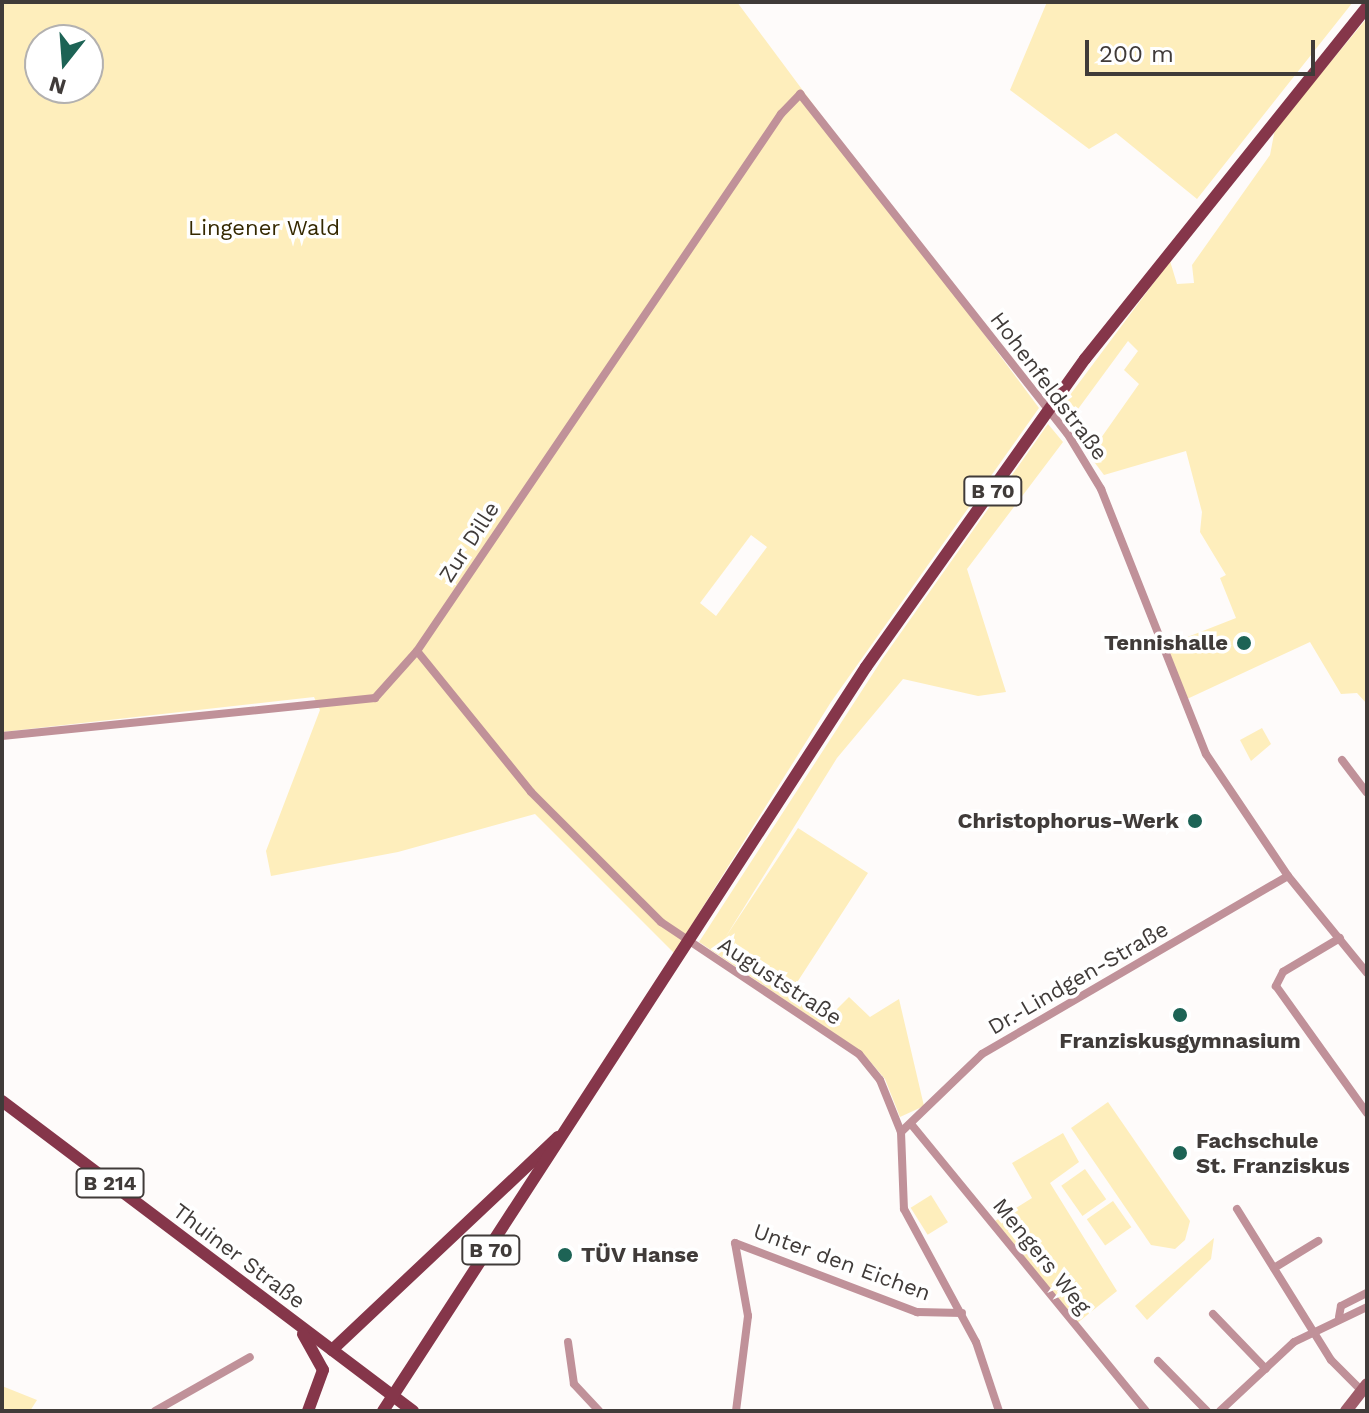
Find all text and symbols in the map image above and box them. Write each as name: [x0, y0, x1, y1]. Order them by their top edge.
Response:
north arrow: [24, 24, 104, 104]
scale bar: [1089, 24, 1319, 74]
text: 200 m: [1099, 40, 1174, 68]
text: N: [46, 71, 69, 100]
park label: Lingener Wald: [187, 215, 341, 241]
street label: Hohenfeldstraße: [985, 307, 1113, 465]
road number: B 70: [963, 475, 1023, 507]
street label: Zur Dille: [433, 497, 505, 587]
place label: Tennishalle: [1104, 630, 1228, 656]
marker: Tennishalle: [1235, 634, 1253, 652]
place label: Christophorus-Werk: [957, 808, 1179, 834]
marker: Christophorus-Werk: [1186, 812, 1204, 830]
street label: Dr.-Lindgen-Straße: [983, 916, 1173, 1040]
street label: Auguststraße: [713, 931, 847, 1031]
marker: Franziskusgymnasium: [1171, 1006, 1189, 1024]
place label: Franziskusgymnasium: [1059, 1028, 1301, 1054]
place label: Fachschule St. Franziskus: [1196, 1127, 1350, 1178]
marker: Fachschule St. Franziskus: [1171, 1144, 1189, 1162]
road number: B 214: [74, 1167, 146, 1199]
street label: Mengers Weg: [987, 1193, 1097, 1319]
street label: Thuiner Straße: [167, 1197, 311, 1315]
street label: Unter den Eichen: [750, 1218, 934, 1306]
road number: B 70: [461, 1234, 521, 1266]
place label: TÜV Hanse: [581, 1242, 699, 1268]
marker: TÜV Hanse: [556, 1246, 574, 1264]

